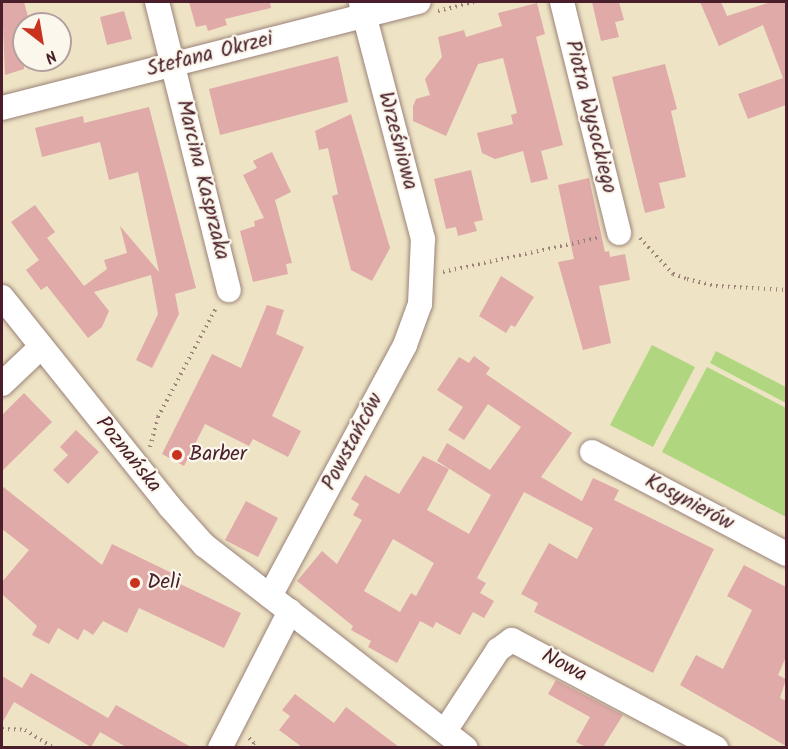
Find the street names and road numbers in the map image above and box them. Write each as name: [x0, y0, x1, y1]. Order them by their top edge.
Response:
street label: Stefana Okrzei: [144, 27, 276, 83]
street label: Piotra Wysockiego: [559, 38, 621, 196]
street label: Wrześniowa: [372, 89, 422, 193]
street label: Marcina Kasprzaka: [170, 97, 234, 263]
street label: Powstańców: [317, 389, 389, 495]
street label: Poznańska: [90, 412, 166, 498]
street label: Kosynierów: [640, 469, 738, 537]
street label: Nowa: [537, 644, 591, 688]

